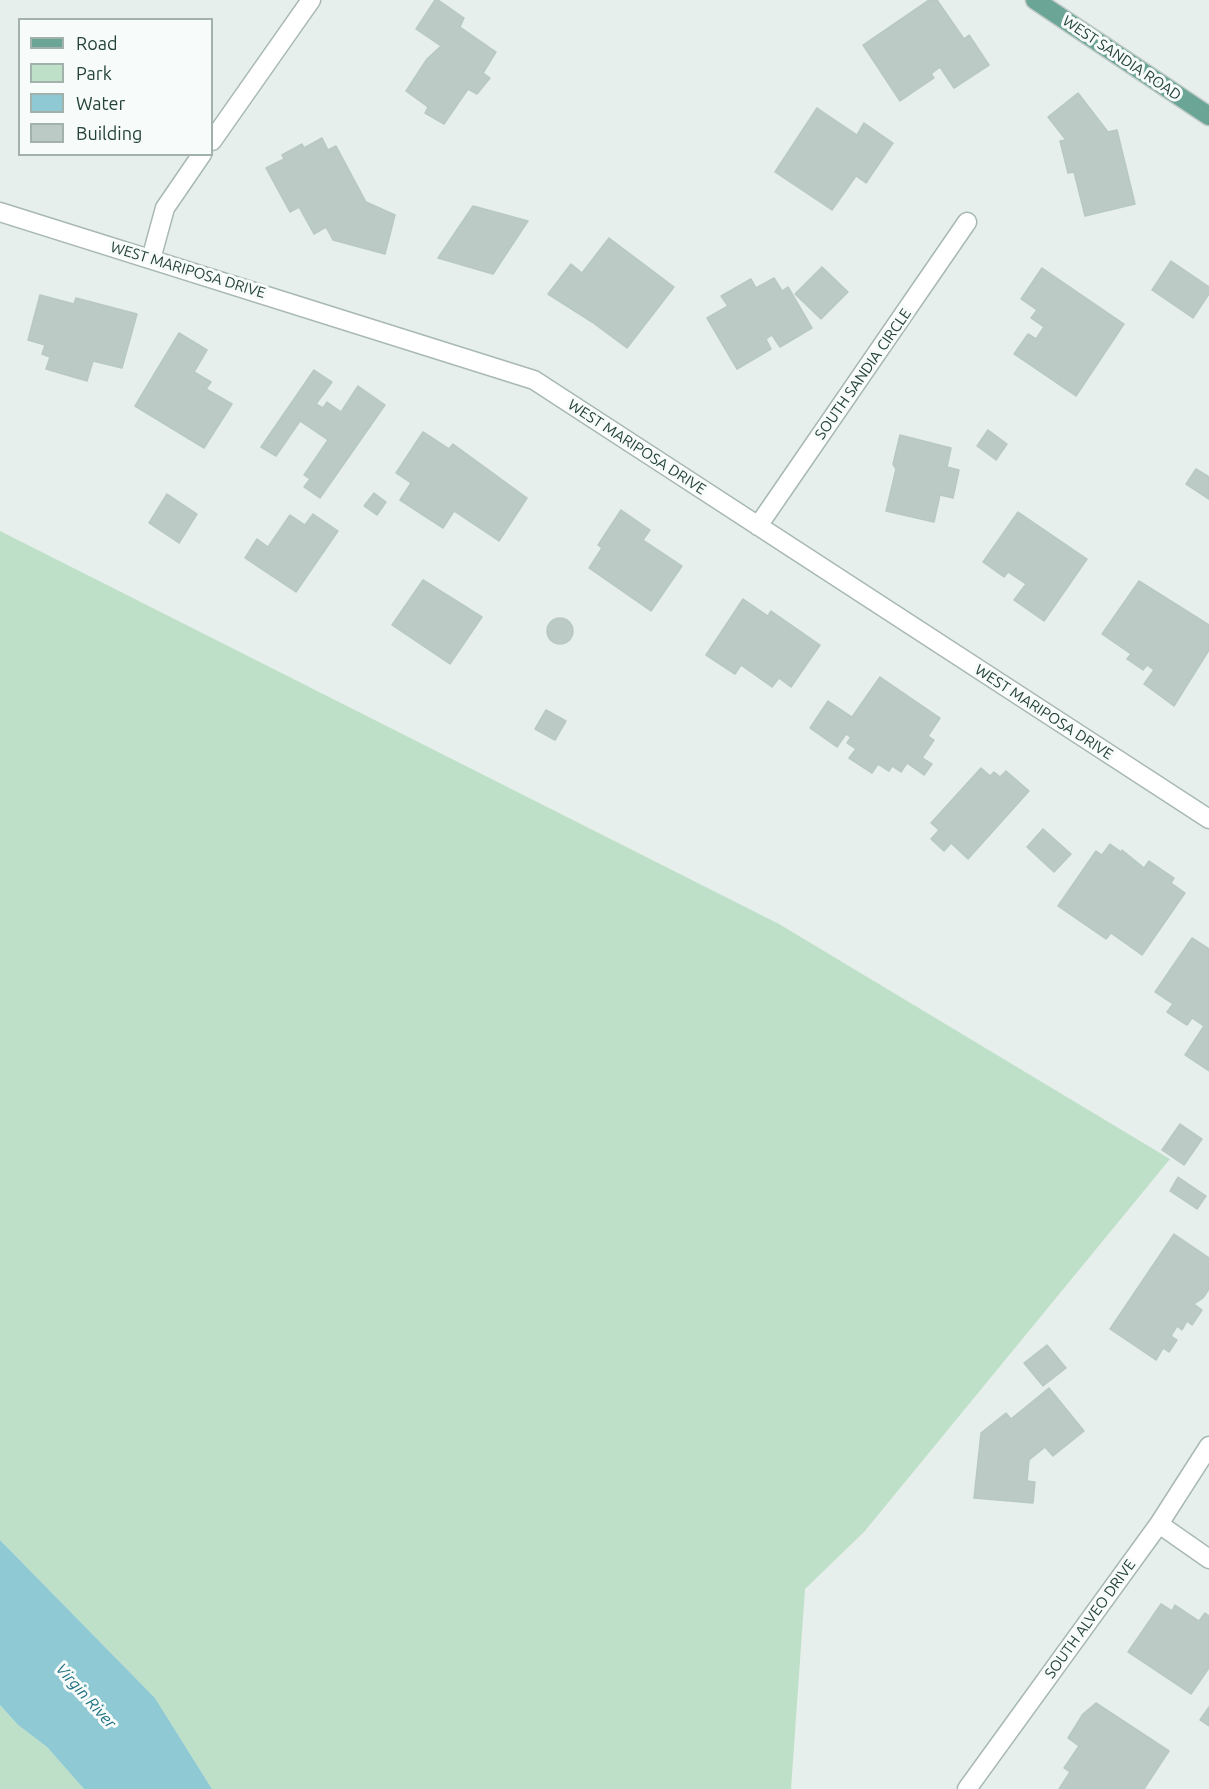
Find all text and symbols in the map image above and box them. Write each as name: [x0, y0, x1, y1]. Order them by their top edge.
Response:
street label: WEST SANDIA ROAD: [1059, 12, 1185, 104]
legend: [18, 18, 213, 156]
text: Road: [76, 33, 118, 53]
text: Park: [76, 63, 112, 83]
text: Water: [76, 93, 125, 113]
text: Building: [76, 123, 142, 143]
street label: WEST MARIPOSA DRIVE: [108, 238, 268, 302]
street label: SOUTH SANDIA CIRCLE: [811, 305, 915, 443]
street label: WEST MARIPOSA DRIVE: [564, 396, 710, 498]
street label: WEST MARIPOSA DRIVE: [971, 661, 1117, 763]
street label: SOUTH ALVEO DRIVE: [1041, 1556, 1139, 1682]
water label: Virgin River: [52, 1660, 120, 1732]

